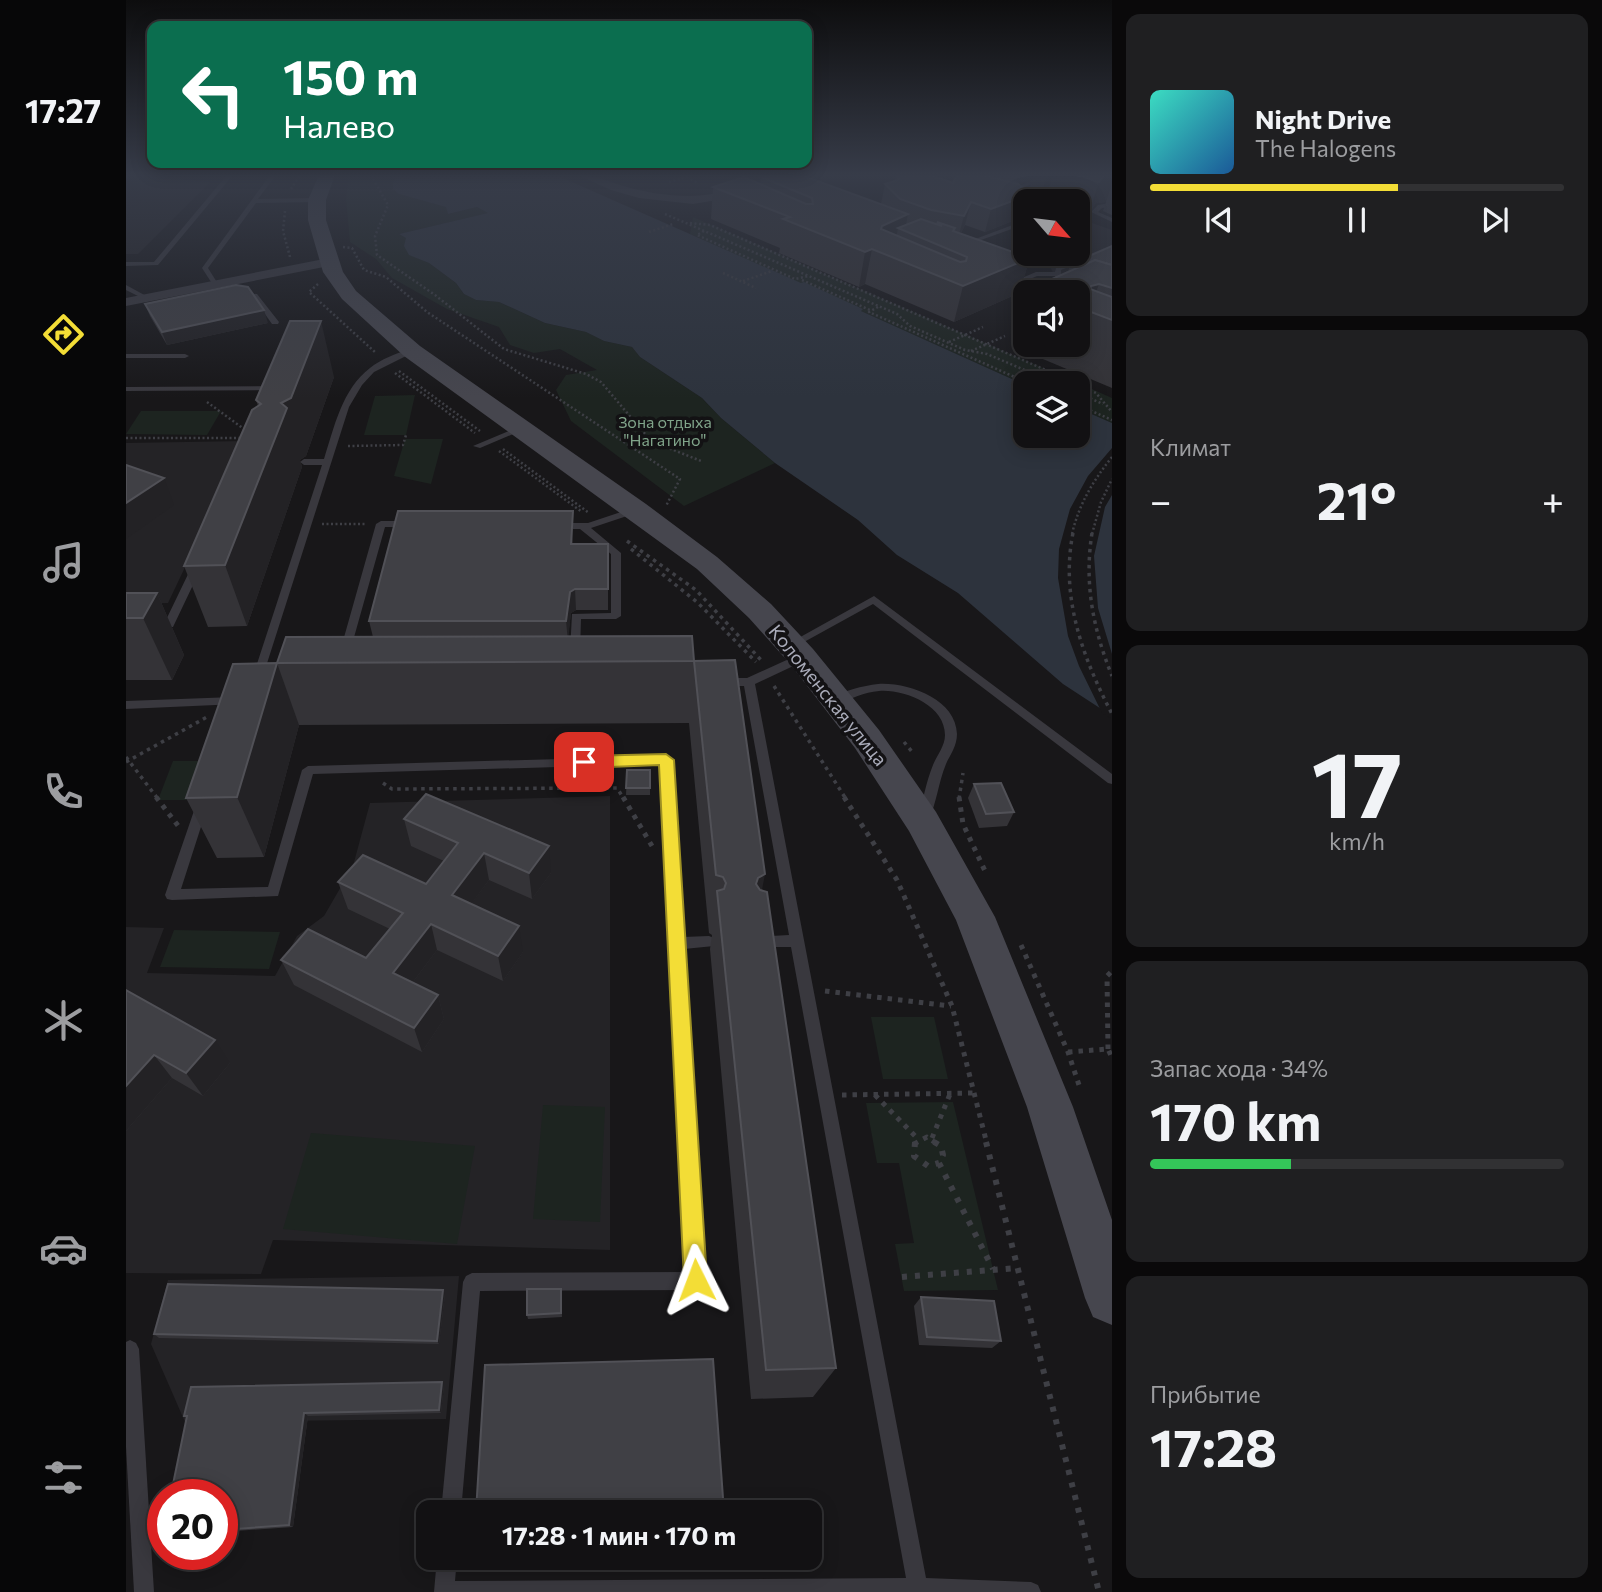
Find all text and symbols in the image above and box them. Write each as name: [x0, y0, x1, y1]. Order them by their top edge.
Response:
text: 150 m: [283, 45, 418, 105]
icon: left: [168, 49, 259, 140]
text: 17:27: [25, 90, 101, 130]
text: Night Drive: [1255, 103, 1391, 134]
text: Налево: [283, 105, 395, 145]
text: The Halogens: [1255, 134, 1396, 162]
north arrow: [1013, 189, 1090, 266]
map controls: [1013, 189, 1090, 448]
icon: previous: [1200, 201, 1238, 239]
icon: pause: [1338, 201, 1376, 239]
icon: next: [1476, 201, 1514, 239]
button: sound: [1013, 280, 1090, 357]
icon: directions: [39, 310, 88, 359]
button: layers: [1013, 371, 1090, 448]
park label: Зона отдыха "Нагатино": [618, 412, 712, 449]
text: Климат: [1150, 433, 1231, 461]
text: 21°: [1317, 467, 1396, 531]
text: −: [1150, 476, 1172, 523]
text: +: [1542, 476, 1564, 523]
icon: music: [39, 538, 88, 587]
street label: Коломенская улица: [764, 619, 892, 770]
text: 17: [1311, 725, 1403, 837]
pin: [554, 732, 614, 792]
icon: arrive: [565, 743, 603, 781]
icon: phone: [39, 767, 88, 816]
text: km/h: [1329, 827, 1385, 855]
icon: climate: [39, 996, 88, 1045]
text: Запас хода · 34%: [1150, 1054, 1328, 1082]
text: 170 km: [1150, 1088, 1322, 1152]
icon: car: [39, 1224, 88, 1273]
position arrow: [659, 1243, 733, 1317]
text: Прибытие: [1150, 1380, 1261, 1408]
text: 17:28: [1150, 1414, 1277, 1478]
icon: filters: [39, 1453, 88, 1502]
speed limit sign: 20: [147, 1479, 238, 1570]
text: 17:28 · 1 мин · 170 m: [502, 1519, 736, 1550]

